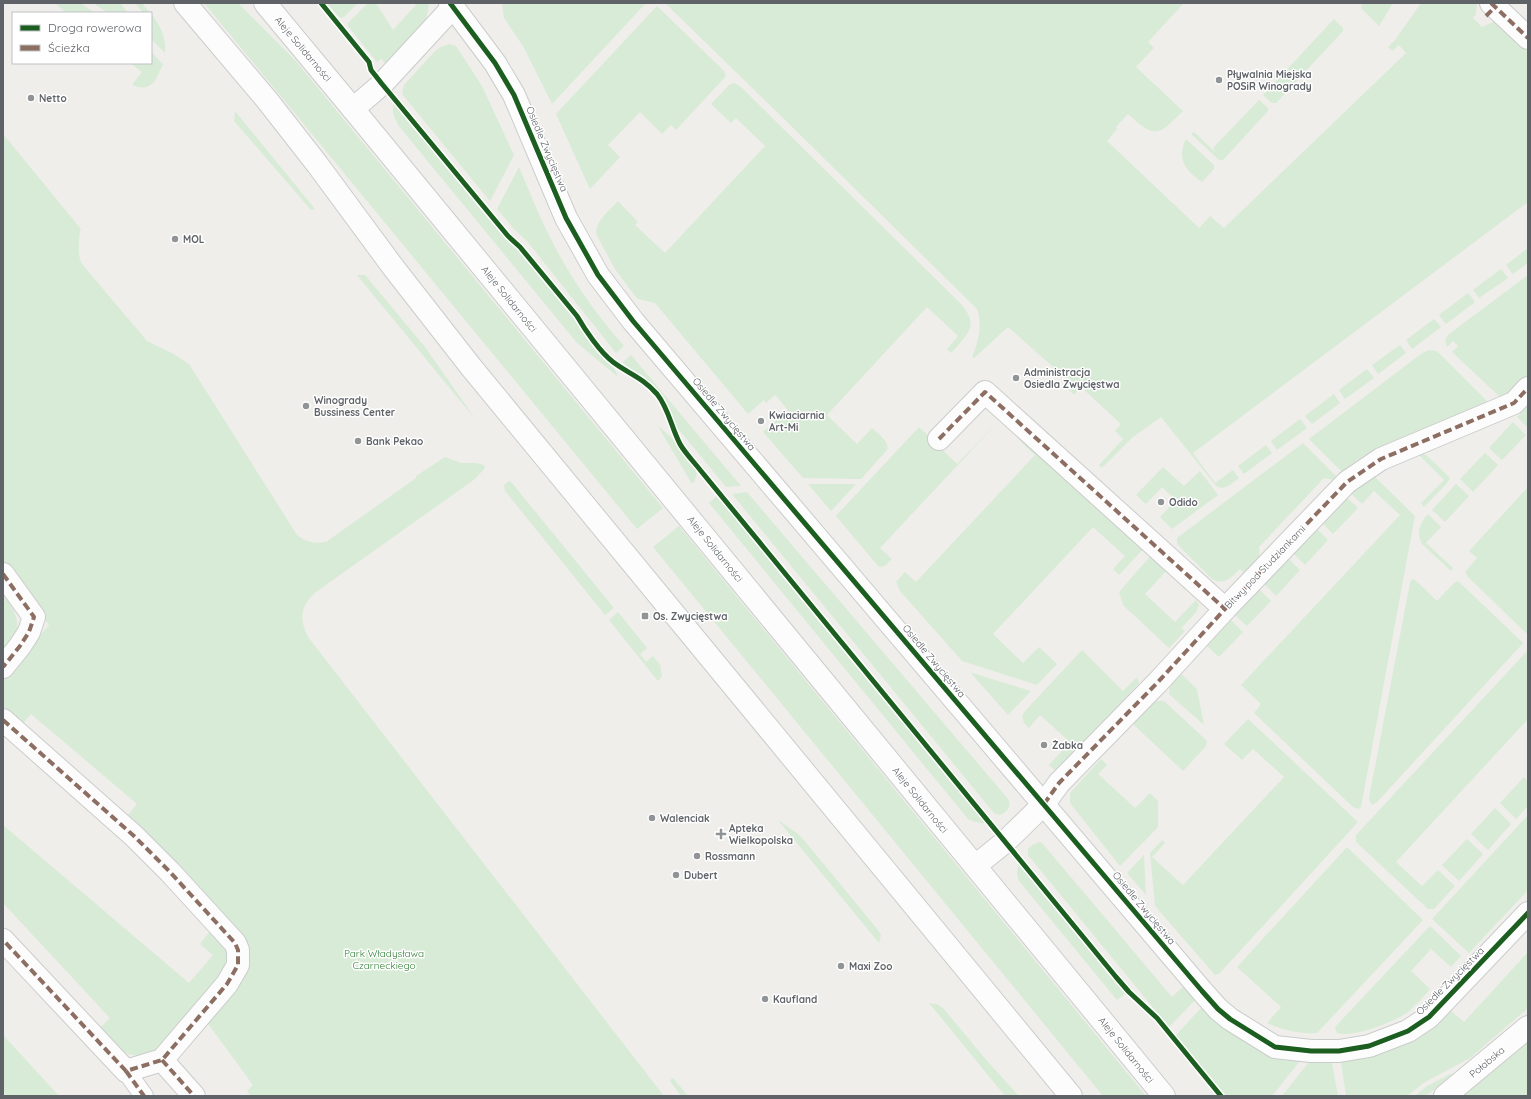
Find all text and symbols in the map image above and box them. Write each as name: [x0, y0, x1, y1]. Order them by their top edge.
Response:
legend: [12, 12, 152, 64]
street label: Aleje Solidarności: [272, 14, 334, 84]
text: Droga rowerowa: [48, 20, 142, 35]
text: Ścieżka: [48, 40, 90, 55]
place label: Pływalnia Miejska POSiR Winogrady: [1227, 68, 1312, 93]
marker: Pływalnia Miejska POSiR Winogrady: [1214, 75, 1224, 85]
place label: Netto: [39, 92, 67, 105]
marker: Netto: [26, 93, 36, 103]
street label: Osiedle Zwycięstwa: [523, 104, 571, 194]
place label: MOL: [183, 233, 205, 246]
marker: MOL: [170, 234, 180, 244]
street label: Aleje Solidarności: [478, 263, 540, 335]
place label: Administracja Osiedla Zwycięstwa: [1024, 366, 1119, 391]
marker: Administracja Osiedla Zwycięstwa: [1011, 373, 1021, 383]
street label: Osiedle Zwycięstwa: [690, 375, 758, 453]
place label: Winogrady Bussiness Center: [314, 394, 396, 419]
marker: Winogrady Bussiness Center: [301, 401, 311, 411]
place label: Kwiaciarnia Art-Mi: [769, 409, 825, 434]
marker: Kwiaciarnia Art-Mi: [756, 416, 766, 426]
place label: Bank Pekao: [366, 435, 423, 448]
marker: Bank Pekao: [353, 436, 363, 446]
place label: Odido: [1169, 496, 1198, 509]
marker: Odido: [1156, 497, 1166, 507]
street label: Aleje Solidarności: [684, 513, 746, 585]
street label: Bitwy pod Studziankami: [1222, 522, 1308, 612]
place label: Os. Zwycięstwa: [653, 610, 727, 623]
marker: Os. Zwycięstwa: [640, 611, 650, 621]
street label: Osiedle Zwycięstwa: [900, 622, 968, 700]
place label: Żabka: [1052, 739, 1083, 752]
marker: Żabka: [1039, 740, 1049, 750]
street label: Aleje Solidarności: [889, 764, 951, 836]
place label: Walenciak: [660, 812, 710, 825]
marker: Walenciak: [647, 813, 657, 823]
place label: Apteka Wielkopolska: [729, 822, 793, 847]
marker: Apteka Wielkopolska: [716, 829, 726, 839]
place label: Rossmann: [705, 850, 755, 863]
marker: Rossmann: [692, 851, 702, 861]
place label: Dubert: [684, 869, 718, 882]
street label: Osiedle Zwycięstwa: [1110, 869, 1178, 947]
marker: Dubert: [671, 870, 681, 880]
street label: Osiedle Zwycięstwa: [1413, 944, 1487, 1018]
park label: Park Władysława Czarneckiego: [344, 947, 424, 972]
place label: Maxi Zoo: [849, 960, 892, 973]
marker: Maxi Zoo: [836, 961, 846, 971]
place label: Kaufland: [773, 993, 817, 1006]
marker: Kaufland: [760, 994, 770, 1004]
street label: Aleje Solidarności: [1095, 1014, 1157, 1086]
street label: Połabska: [1467, 1043, 1507, 1081]

